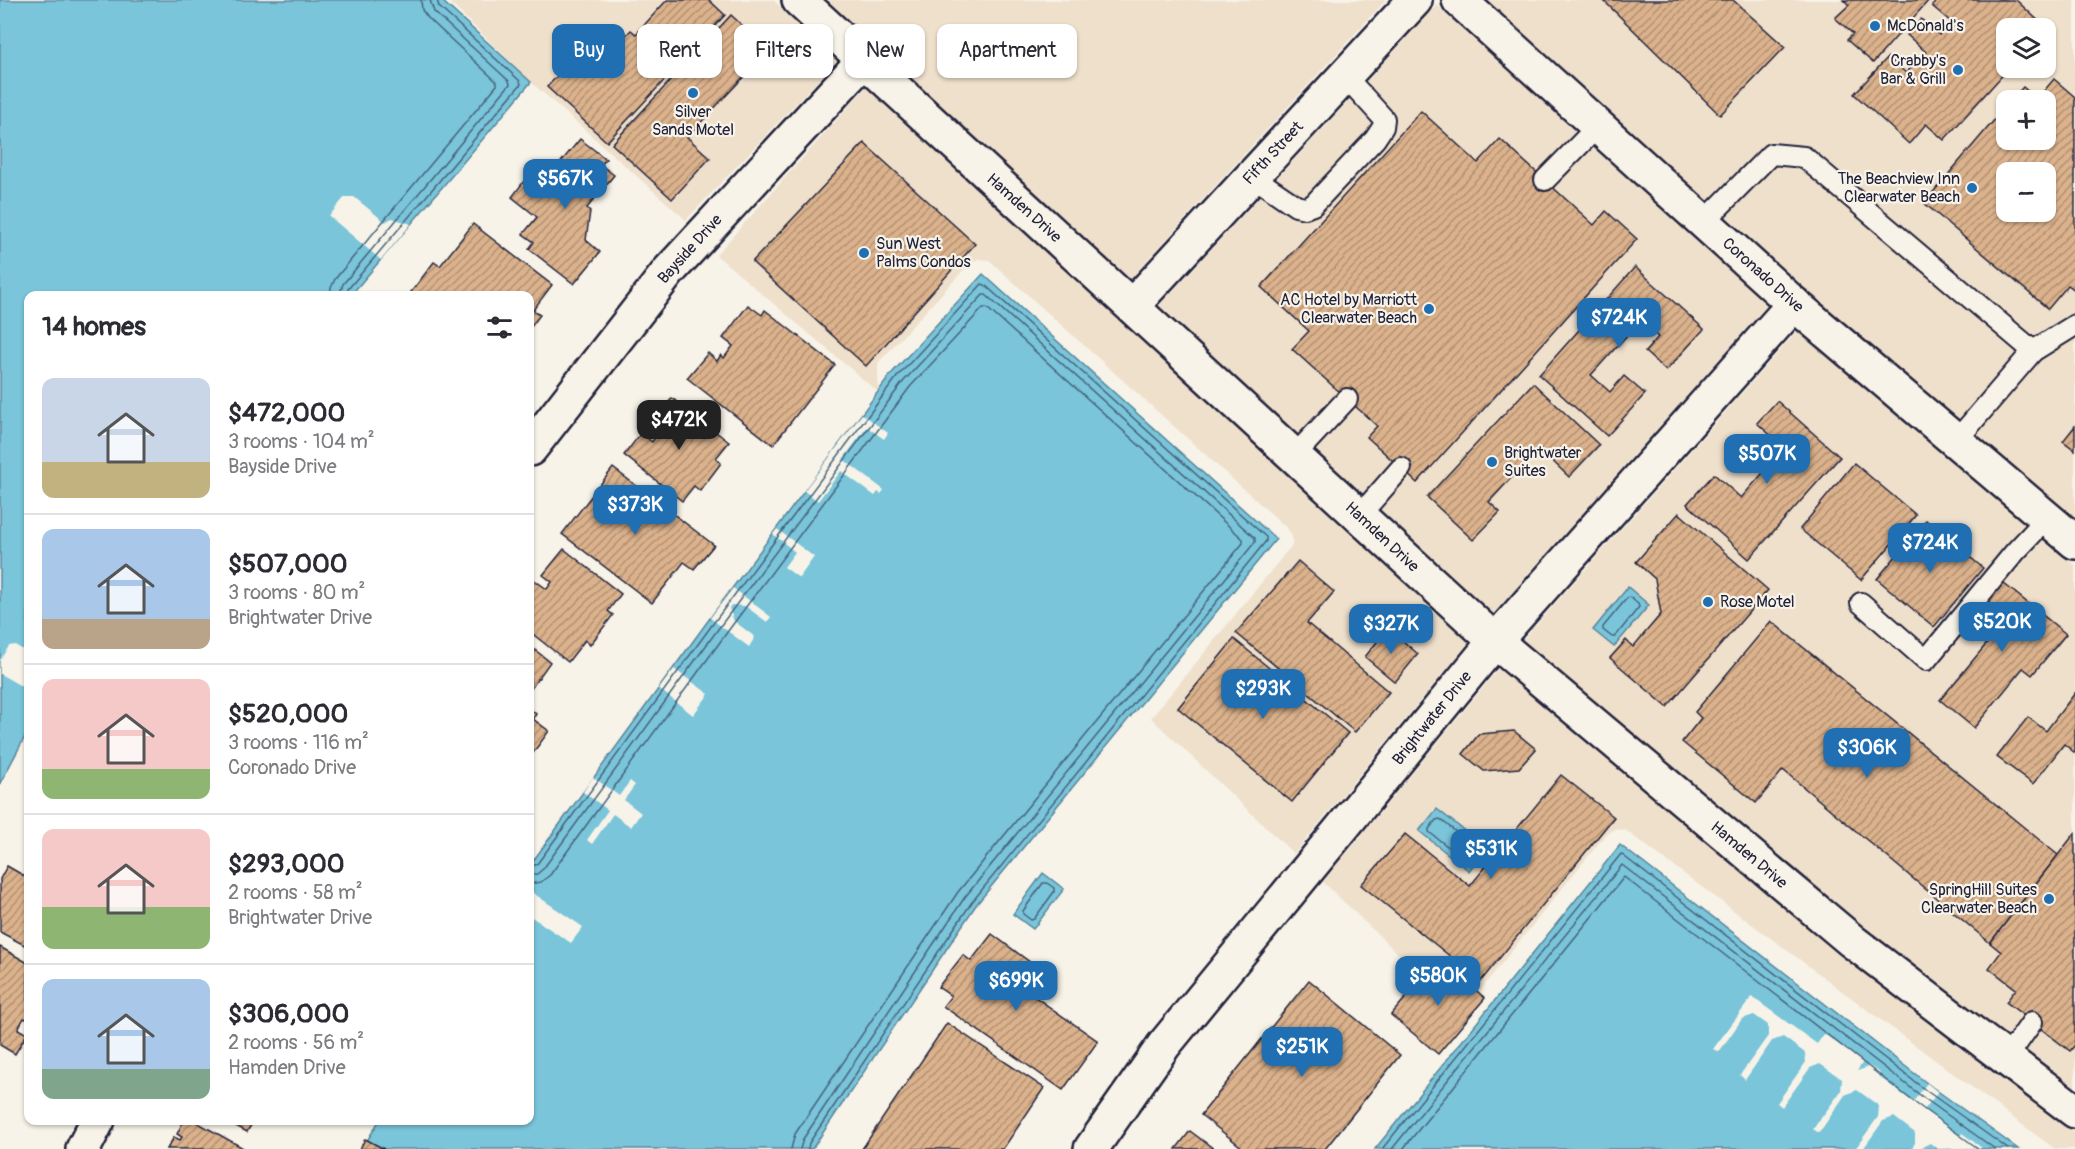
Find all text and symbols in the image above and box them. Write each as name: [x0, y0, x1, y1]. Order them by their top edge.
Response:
place label: McDonald's: [1887, 16, 1964, 36]
map controls: [1996, 18, 2056, 222]
button: layers: [1996, 18, 2056, 78]
marker: McDonald's: [1868, 19, 1882, 33]
chip: Buy: [552, 24, 625, 78]
chip: Rent: [637, 24, 722, 78]
chip: Filters: [734, 24, 833, 78]
chip: New: [845, 24, 925, 78]
chip: Apartment: [937, 24, 1077, 78]
place label: Crabby's Bar & Grill: [1880, 51, 1946, 89]
marker: Crabby's Bar & Grill: [1951, 63, 1965, 77]
marker: Silver Sands Motel: [686, 86, 700, 100]
button: +: [1996, 90, 2056, 150]
place label: Silver Sands Motel: [652, 102, 734, 140]
street label: Fifth Street: [1238, 117, 1308, 189]
pin: $567K: [523, 159, 607, 210]
button: −: [1996, 162, 2056, 222]
text: $567K: [537, 166, 593, 191]
street label: Hamden Drive: [982, 169, 1066, 247]
place label: The Beachview Inn Clearwater Beach: [1837, 169, 1960, 207]
marker: The Beachview Inn Clearwater Beach: [1965, 181, 1979, 195]
street label: Bayside Drive: [654, 210, 727, 288]
street label: Coronado Drive: [1718, 233, 1808, 317]
place label: Sun West Palms Condos: [876, 234, 971, 272]
marker: Sun West Palms Condos: [857, 246, 871, 260]
place label: AC Hotel by Marriott Clearwater Beach: [1280, 290, 1418, 328]
pin: $724K: [1577, 298, 1661, 349]
marker: AC Hotel by Marriott Clearwater Beach: [1422, 302, 1436, 316]
text: $724K: [1591, 305, 1647, 330]
text: 14 homes: [42, 311, 146, 343]
icon: filters: [483, 311, 516, 344]
text: $472,000: [228, 397, 345, 429]
pin: $472K: [637, 400, 721, 451]
icon: home: [90, 402, 162, 474]
text: $472K: [651, 407, 707, 432]
text: 3 rooms · 104 m²: [228, 429, 375, 454]
pin: $507K: [1725, 434, 1809, 485]
text: $507K: [1738, 441, 1796, 466]
place label: Brightwater Suites: [1504, 443, 1582, 481]
text: Bayside Drive: [228, 454, 337, 479]
marker: Brightwater Suites: [1485, 455, 1499, 469]
pin: $373K: [593, 485, 677, 536]
text: $373K: [607, 492, 663, 517]
street label: Hamden Drive: [1341, 498, 1423, 576]
pin: $724K: [1888, 523, 1972, 574]
text: $724K: [1902, 530, 1958, 555]
text: $507,000: [228, 548, 348, 580]
icon: home: [90, 553, 162, 625]
text: 3 rooms · 80 m²: [228, 580, 365, 605]
place label: Rose Motel: [1720, 592, 1795, 612]
marker: Rose Motel: [1701, 595, 1715, 609]
pin: $520K: [1960, 602, 2044, 653]
pin: $327K: [1349, 604, 1433, 655]
text: Brightwater Drive: [228, 605, 372, 630]
text: $520K: [1973, 609, 2031, 634]
text: $327K: [1363, 611, 1419, 636]
street label: Brightwater Drive: [1388, 667, 1476, 769]
pin: $293K: [1221, 669, 1305, 720]
text: $293K: [1235, 676, 1291, 701]
text: $520,000: [228, 698, 348, 730]
icon: home: [90, 703, 162, 775]
pin: $306K: [1825, 728, 1909, 779]
text: 3 rooms · 116 m²: [228, 730, 369, 755]
text: $306K: [1837, 735, 1897, 760]
text: Coronado Drive: [228, 755, 356, 780]
street label: Hamden Drive: [1707, 817, 1792, 893]
pin: $531K: [1449, 829, 1533, 880]
text: $531K: [1465, 836, 1517, 861]
text: $293,000: [228, 848, 344, 880]
icon: home: [90, 853, 162, 925]
text: 2 rooms · 58 m²: [228, 880, 363, 905]
place label: SpringHill Suites Clearwater Beach: [1921, 880, 2037, 918]
marker: SpringHill Suites Clearwater Beach: [2042, 892, 2056, 906]
text: Brightwater Drive: [228, 905, 372, 930]
pin: $580K: [1396, 956, 1480, 1007]
pin: $699K: [974, 961, 1058, 1012]
text: $580K: [1409, 963, 1467, 988]
text: $699K: [988, 968, 1044, 993]
text: $306,000: [228, 998, 349, 1030]
icon: home: [90, 1003, 162, 1075]
pin: $251K: [1260, 1027, 1344, 1078]
text: 2 rooms · 56 m²: [228, 1030, 364, 1055]
text: $251K: [1276, 1034, 1328, 1059]
text: Hamden Drive: [228, 1055, 346, 1080]

